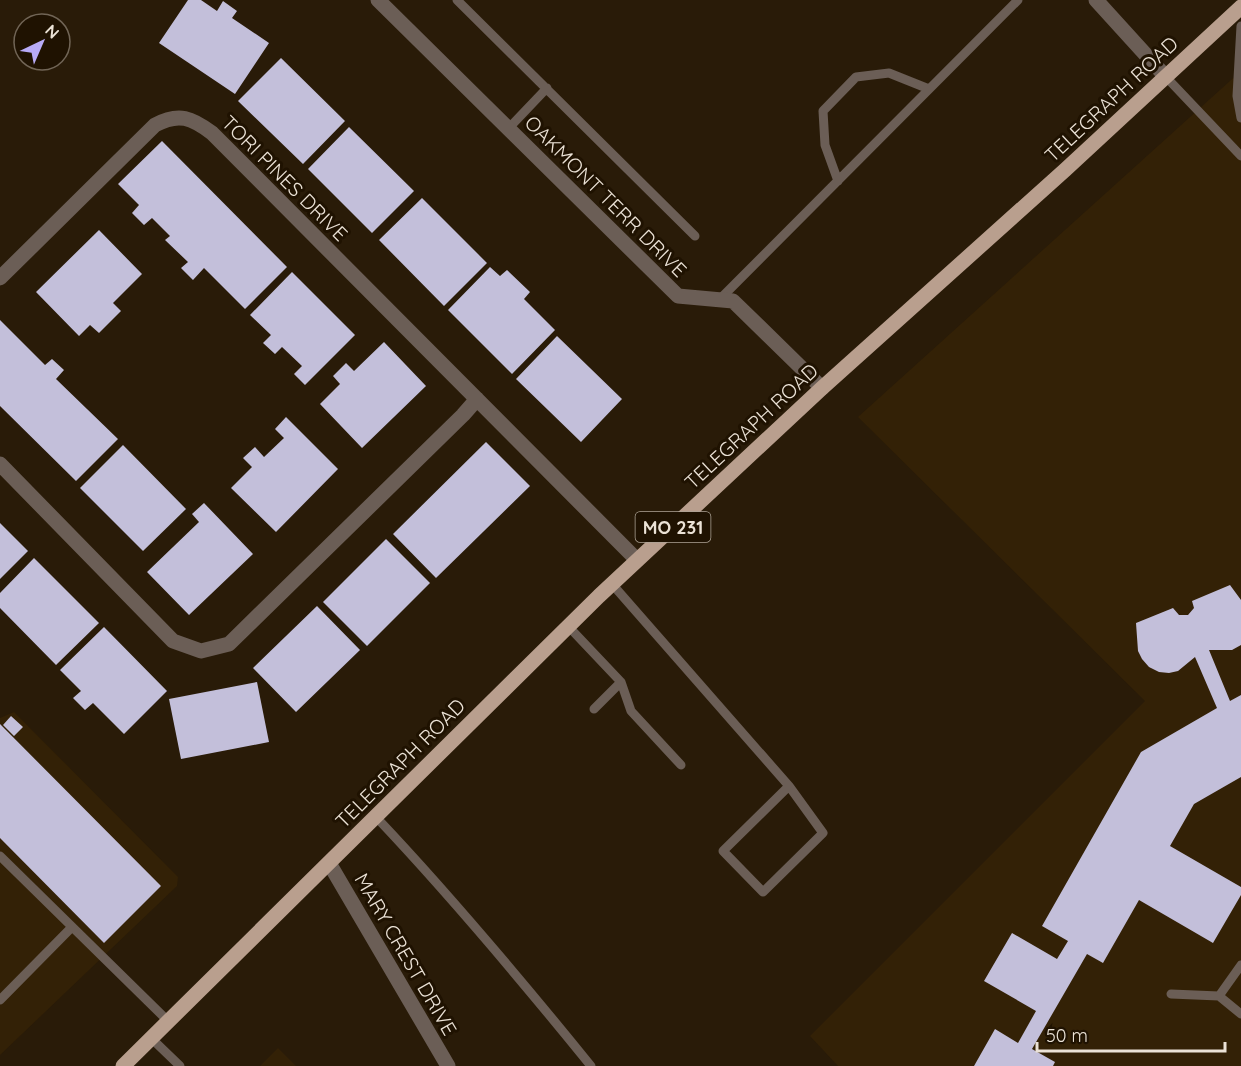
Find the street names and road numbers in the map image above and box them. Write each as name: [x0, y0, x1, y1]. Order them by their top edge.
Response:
street label: TELEGRAPH ROAD: [1039, 31, 1183, 167]
street label: TORI PINES DRIVE: [217, 110, 353, 246]
street label: OAKMONT TERR DRIVE: [520, 110, 692, 282]
street label: TELEGRAPH ROAD: [679, 358, 823, 494]
road number: MO 231: [636, 512, 710, 542]
street label: TELEGRAPH ROAD: [330, 693, 470, 833]
street label: MARY CREST DRIVE: [349, 868, 463, 1040]

